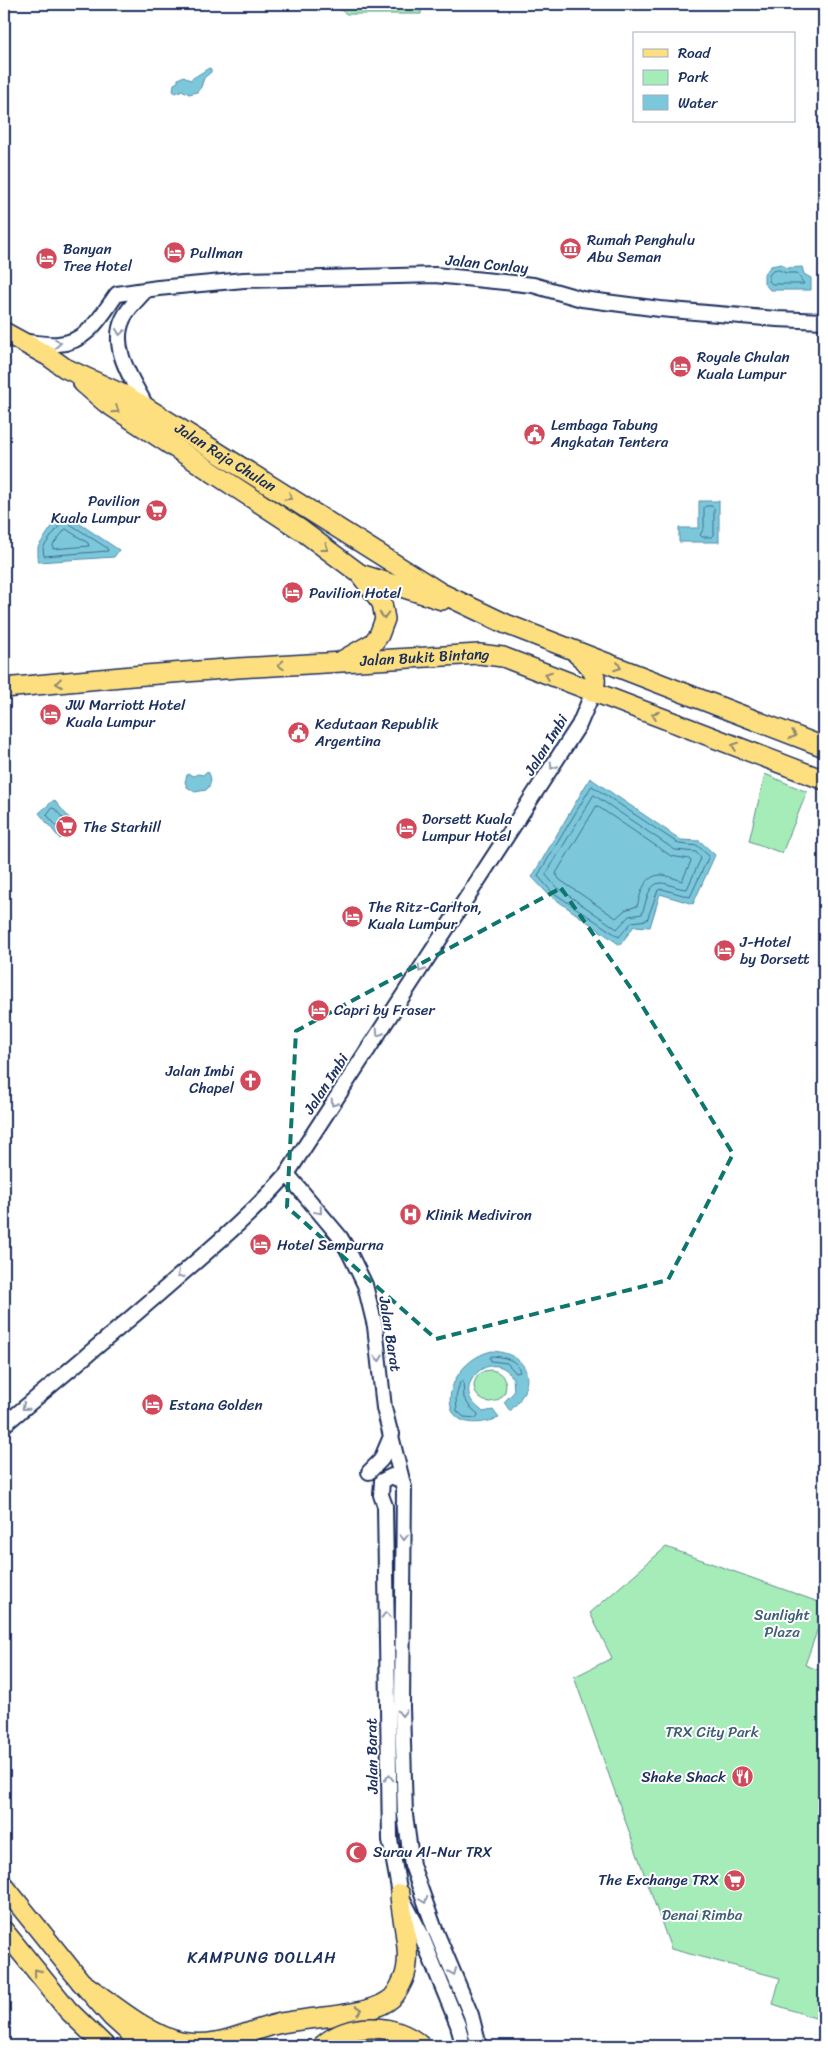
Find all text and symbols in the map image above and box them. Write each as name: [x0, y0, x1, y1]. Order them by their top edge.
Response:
legend: [633, 32, 796, 122]
text: Road: [678, 40, 711, 66]
text: Park: [678, 64, 709, 90]
text: Water: [678, 90, 718, 116]
place label: Rumah Penghulu Abu Seman: [586, 227, 695, 270]
place label: Banyan Tree Hotel: [63, 236, 133, 279]
museum icon: Rumah Penghulu Abu Seman: [559, 237, 583, 261]
place label: Pullman: [190, 240, 243, 266]
hotel icon: Pullman: [162, 241, 186, 265]
hotel icon: Banyan Tree Hotel: [35, 246, 59, 270]
street label: Jalan Conlay: [443, 247, 530, 281]
one-way arrow: [116, 327, 126, 336]
one-way arrow: [55, 338, 63, 349]
place label: Royale Chulan Kuala Lumpur: [697, 344, 790, 387]
hotel icon: Royale Chulan Kuala Lumpur: [669, 354, 693, 378]
one-way arrow: [111, 403, 120, 413]
place label: Lembaga Tabung Angkatan Tentera: [550, 412, 669, 455]
street label: Jalan Raja Chulan: [169, 415, 281, 499]
public building icon: Lembaga Tabung Angkatan Tentera: [523, 422, 547, 446]
place label: Pavilion Kuala Lumpur: [51, 488, 141, 531]
one-way arrow: [283, 491, 292, 501]
supermarket icon: Pavilion Kuala Lumpur: [144, 498, 168, 522]
one-way arrow: [319, 542, 328, 550]
place label: Pavilion Hotel: [309, 580, 402, 606]
hotel icon: Pavilion Hotel: [281, 581, 305, 605]
one-way arrow: [379, 612, 389, 620]
street label: Jalan Bukit Bintang: [358, 641, 492, 674]
one-way arrow: [277, 660, 285, 671]
one-way arrow: [613, 661, 622, 671]
one-way arrow: [545, 671, 553, 681]
one-way arrow: [55, 677, 63, 688]
place label: JW Marriott Hotel Kuala Lumpur: [65, 692, 186, 735]
hotel icon: JW Marriott Hotel Kuala Lumpur: [38, 702, 62, 726]
street label: Jalan Imbi: [516, 708, 576, 782]
place label: Kedutaan Republik Argentina: [314, 711, 440, 754]
one-way arrow: [651, 711, 659, 721]
public building icon: Kedutaan Republik Argentina: [287, 721, 311, 745]
one-way arrow: [788, 729, 797, 739]
one-way arrow: [731, 742, 740, 752]
one-way arrow: [549, 760, 559, 769]
place label: Dorsett Kuala Lumpur Hotel: [422, 806, 513, 849]
place label: The Starhill: [83, 814, 162, 840]
supermarket icon: The Starhill: [55, 815, 79, 839]
hotel icon: Dorsett Kuala Lumpur Hotel: [394, 816, 418, 840]
place label: The Ritz-Carlton, Kuala Lumpur: [368, 894, 482, 937]
hotel icon: The Ritz-Carlton, Kuala Lumpur: [340, 904, 364, 928]
place label: J-Hotel by Dorsett: [739, 929, 810, 972]
hotel icon: J-Hotel by Dorsett: [712, 939, 736, 963]
one-way arrow: [417, 964, 427, 973]
place label: Capri by Fraser: [334, 997, 435, 1023]
hotel icon: Capri by Fraser: [306, 998, 330, 1022]
one-way arrow: [376, 1027, 386, 1036]
street label: Jalan Imbi: [296, 1048, 356, 1121]
place label: Jalan Imbi Chapel: [165, 1058, 235, 1101]
church icon: Jalan Imbi Chapel: [238, 1068, 262, 1092]
one-way arrow: [330, 1098, 340, 1107]
place label: Klinik Mediviron: [426, 1202, 532, 1228]
hospital icon: Klinik Mediviron: [398, 1203, 422, 1227]
one-way arrow: [313, 1206, 322, 1215]
place label: Hotel Sempurna: [277, 1232, 384, 1258]
hotel icon: Hotel Sempurna: [249, 1233, 273, 1257]
one-way arrow: [177, 1270, 186, 1279]
street label: Jalan Barat: [371, 1294, 409, 1374]
one-way arrow: [373, 1355, 384, 1363]
place label: Estana Golden: [169, 1392, 263, 1418]
hotel icon: Estana Golden: [141, 1393, 165, 1417]
one-way arrow: [22, 1402, 31, 1410]
one-way arrow: [399, 1533, 409, 1541]
park label: Sunlight Plaza: [754, 1602, 810, 1645]
one-way arrow: [381, 1611, 391, 1618]
one-way arrow: [397, 1709, 408, 1717]
street label: Jalan Barat: [358, 1717, 386, 1795]
park label: TRX City Park: [665, 1719, 760, 1745]
place label: Shake Shack: [641, 1764, 726, 1790]
restaurant icon: Shake Shack: [730, 1765, 754, 1789]
one-way arrow: [383, 1774, 394, 1782]
place label: Surau Al-Nur TRX: [373, 1839, 493, 1865]
mosque icon: Surau Al-Nur TRX: [345, 1840, 369, 1864]
place label: The Exchange TRX: [598, 1867, 719, 1893]
supermarket icon: The Exchange TRX: [723, 1868, 747, 1892]
one-way arrow: [418, 1895, 428, 1904]
park label: Denai Rimba: [662, 1902, 743, 1928]
district label: KAMPUNG DOLLAH: [187, 1943, 337, 1972]
one-way arrow: [447, 1967, 457, 1976]
one-way arrow: [34, 1969, 43, 1978]
one-way arrow: [355, 2006, 364, 2016]

